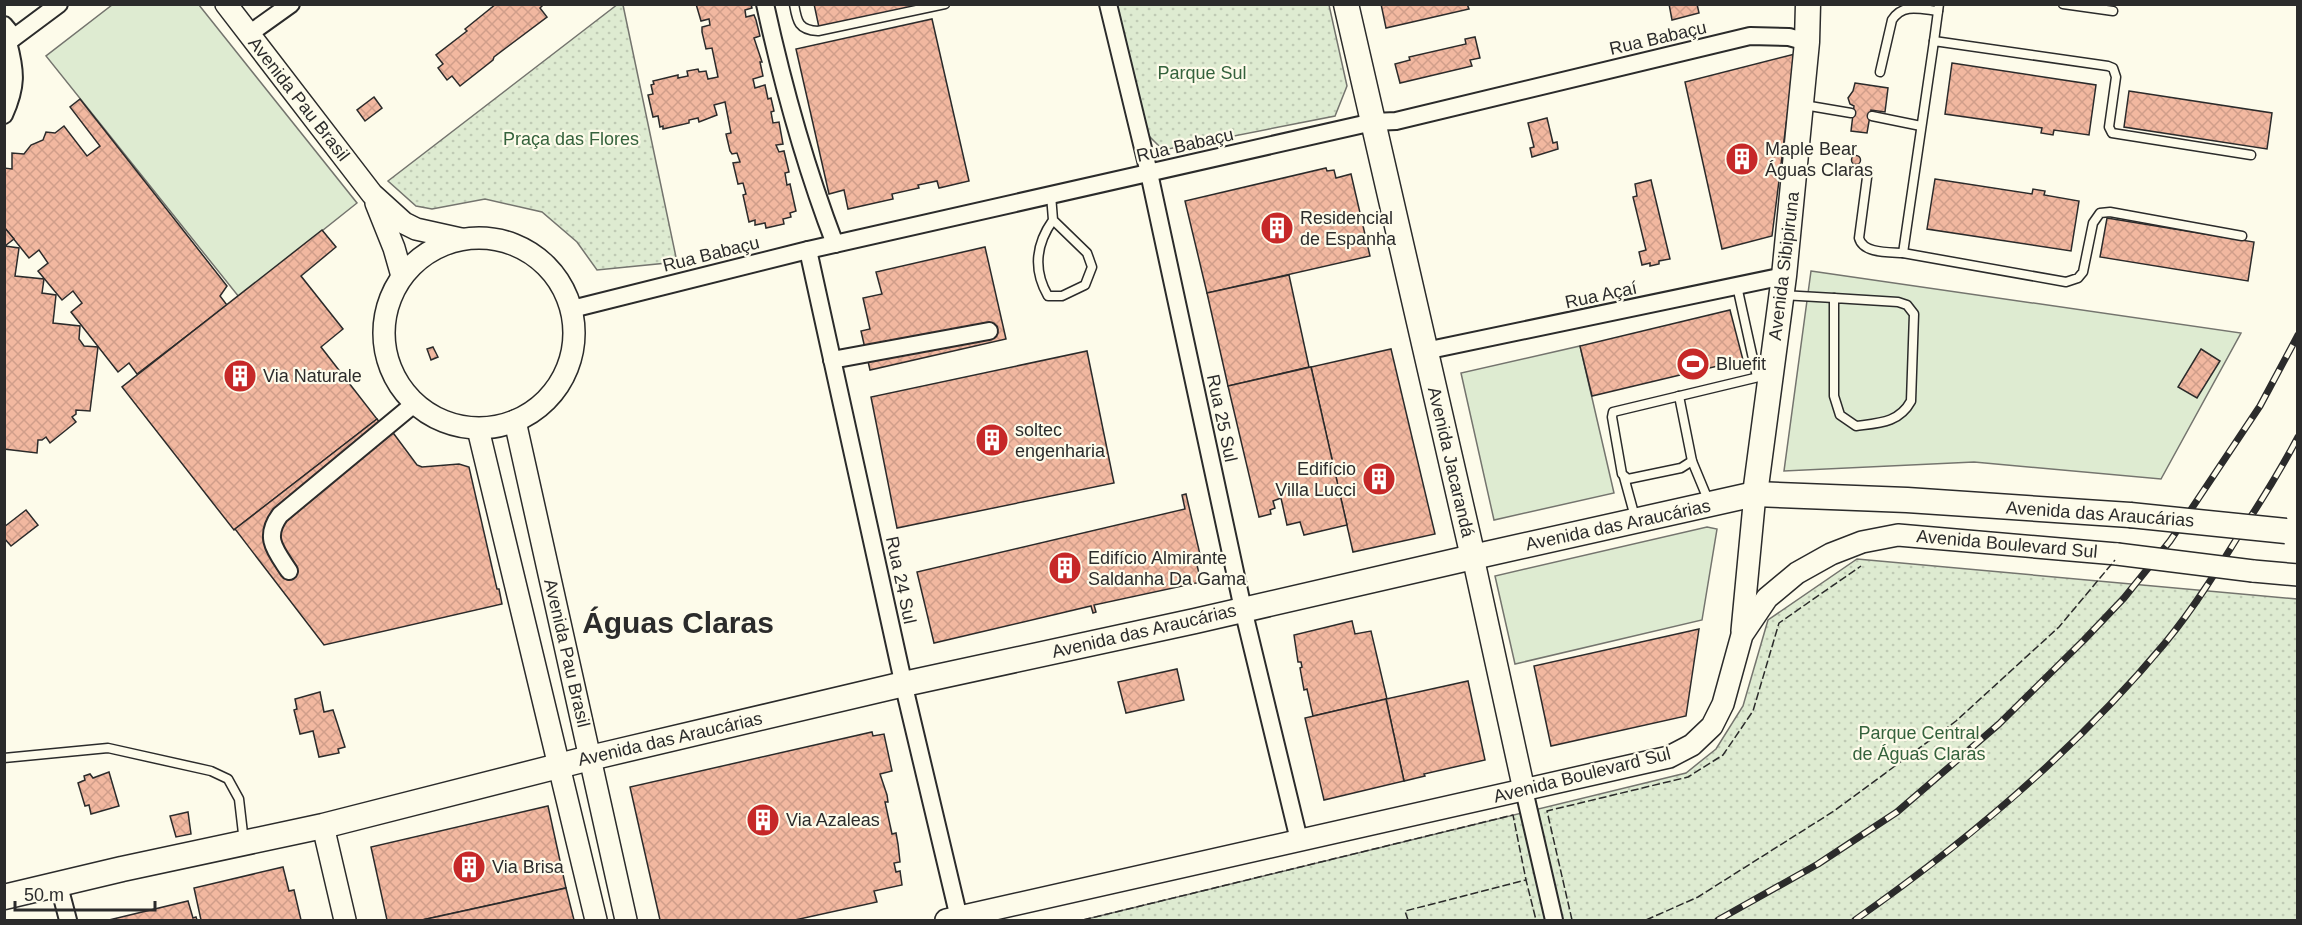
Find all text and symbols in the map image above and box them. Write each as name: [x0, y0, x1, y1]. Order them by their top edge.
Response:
street label: Rua Babaçu: [1607, 17, 1709, 59]
street label: Avenida Pau Brasil: [244, 33, 354, 165]
park label: Parque Sul: [1157, 63, 1247, 83]
street label: Rua Babaçu: [1134, 124, 1236, 166]
park label: Praça das Flores: [503, 129, 639, 149]
place label: Maple Bear Águas Claras: [1765, 139, 1873, 180]
building icon: Maple Bear Águas Claras: [1724, 141, 1760, 177]
street label: Avenida Sibipiruna: [1765, 189, 1803, 342]
place label: Residencial de Espanha: [1300, 208, 1397, 249]
building icon: Residencial de Espanha: [1259, 210, 1295, 246]
street label: Rua Babaçu: [661, 232, 761, 276]
street label: Rua Açaí: [1563, 278, 1639, 312]
sports icon: Bluefit: [1675, 346, 1711, 382]
place label: Bluefit: [1716, 354, 1766, 374]
building icon: Via Naturale: [222, 358, 258, 394]
place label: Via Naturale: [263, 366, 362, 386]
street label: Rua 25 Sul: [1203, 372, 1241, 464]
street label: Avenida Jacarandá: [1424, 385, 1478, 540]
place label: soltec engenharia: [1015, 420, 1106, 461]
building icon: soltec engenharia: [974, 422, 1010, 458]
place label: Edifício Villa Lucci: [1275, 459, 1356, 500]
building icon: Edifício Villa Lucci: [1361, 461, 1397, 497]
street label: Avenida das Araucárias: [1524, 496, 1712, 554]
street label: Avenida das Araucárias: [2005, 497, 2195, 531]
street label: Avenida Boulevard Sul: [1916, 526, 2098, 562]
street label: Rua 24 Sul: [882, 534, 920, 626]
place label: Edifício Almirante Saldanha Da Gama: [1088, 548, 1247, 589]
building icon: Edifício Almirante Saldanha Da Gama: [1047, 550, 1083, 586]
street label: Avenida Pau Brasil: [540, 577, 594, 729]
street label: Avenida das Araucárias: [1050, 600, 1238, 662]
district label: Águas Claras: [582, 606, 774, 639]
street label: Avenida das Araucárias: [576, 708, 764, 770]
park label: Parque Central de Águas Claras: [1852, 723, 1986, 764]
street label: Avenida Boulevard Sul: [1491, 743, 1673, 807]
building icon: Via Azaleas: [745, 802, 781, 838]
place label: Via Azaleas: [786, 810, 880, 830]
building icon: Via Brisa: [451, 849, 487, 885]
place label: Via Brisa: [492, 857, 565, 877]
scale bar: [15, 874, 154, 912]
text: 50 m: [24, 885, 64, 905]

